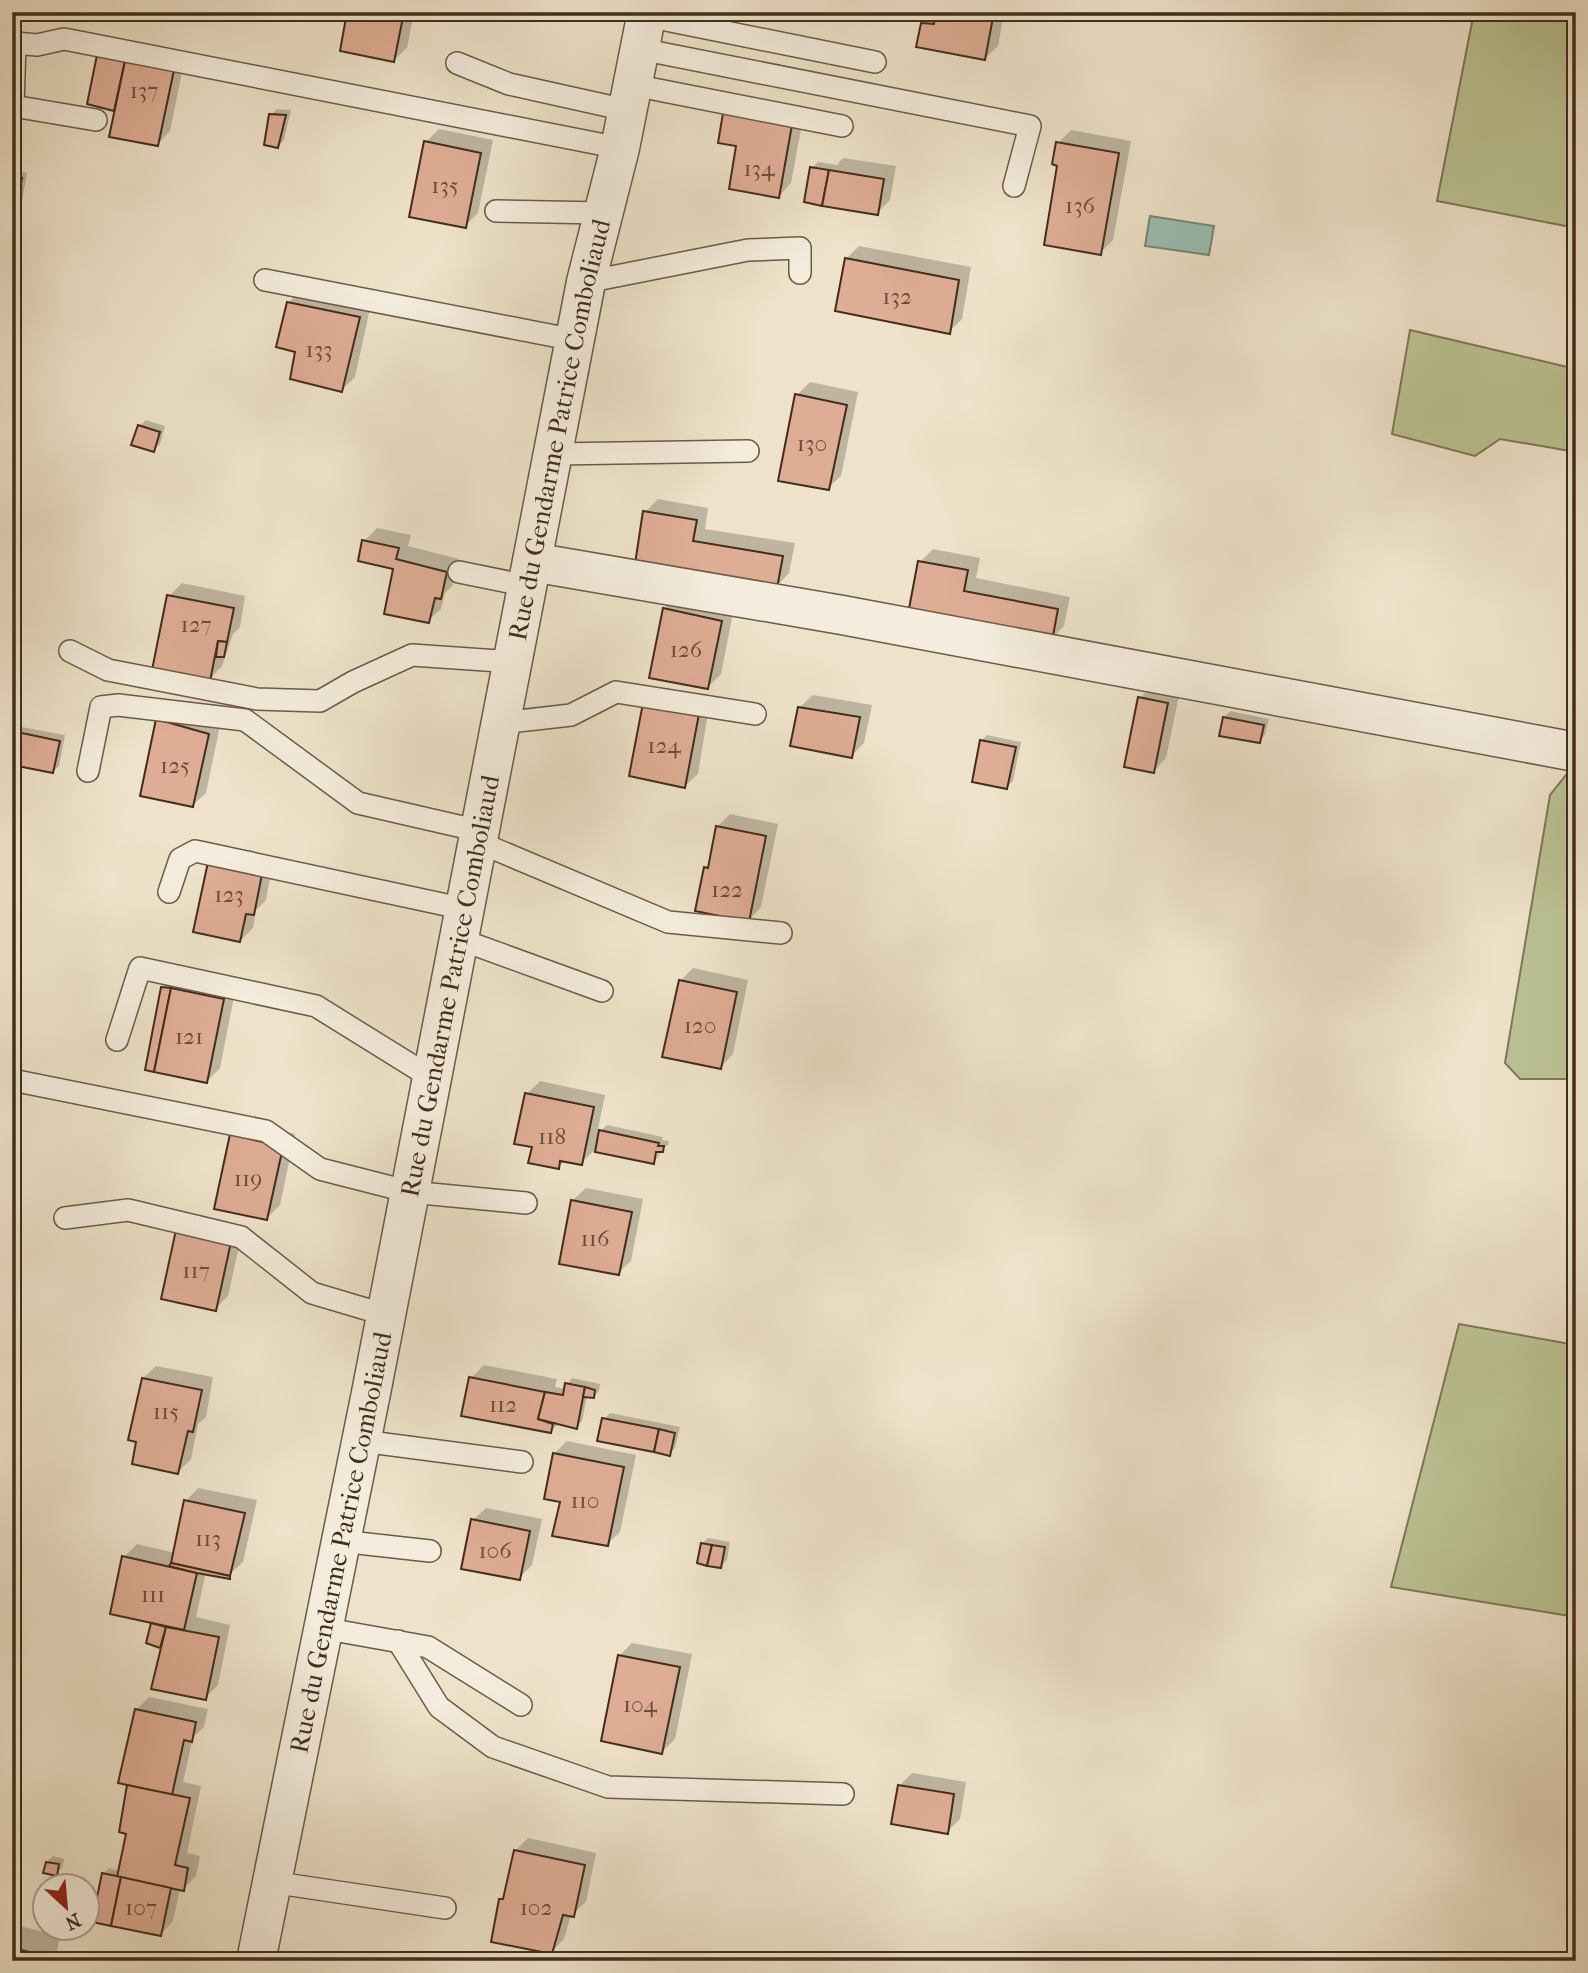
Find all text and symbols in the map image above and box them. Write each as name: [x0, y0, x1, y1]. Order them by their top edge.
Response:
house number: 137: [130, 77, 158, 104]
house number: 134: [743, 155, 776, 182]
house number: 135: [431, 172, 459, 199]
house number: 136: [1065, 192, 1096, 219]
street label: Rue du Gendarme Patrice Comboliaud: [502, 215, 618, 643]
house number: 132: [882, 283, 912, 310]
house number: 133: [305, 336, 333, 363]
house number: 130: [797, 430, 827, 457]
house number: 127: [180, 611, 212, 638]
house number: 126: [670, 636, 703, 663]
house number: 124: [647, 732, 682, 759]
house number: 125: [160, 752, 190, 779]
street label: Rue du Gendarme Patrice Comboliaud: [394, 772, 506, 1200]
house number: 122: [711, 876, 743, 903]
house number: 123: [214, 881, 244, 908]
house number: 120: [684, 1012, 716, 1039]
house number: 121: [175, 1023, 203, 1050]
house number: 118: [538, 1123, 566, 1150]
house number: 119: [234, 1165, 262, 1192]
house number: 116: [581, 1225, 610, 1252]
house number: 117: [182, 1257, 210, 1284]
street label: Rue du Gendarme Patrice Comboliaud: [283, 1328, 399, 1756]
house number: 112: [489, 1391, 517, 1418]
house number: 115: [153, 1398, 179, 1425]
house number: 110: [571, 1487, 599, 1514]
house number: 113: [195, 1525, 221, 1552]
house number: 106: [478, 1537, 512, 1564]
house number: 111: [141, 1581, 165, 1608]
house number: 104: [623, 1691, 658, 1718]
north arrow: [32, 1871, 102, 1941]
house number: 107: [125, 1894, 157, 1921]
house number: 102: [520, 1894, 552, 1921]
text: N: [61, 1908, 84, 1935]

